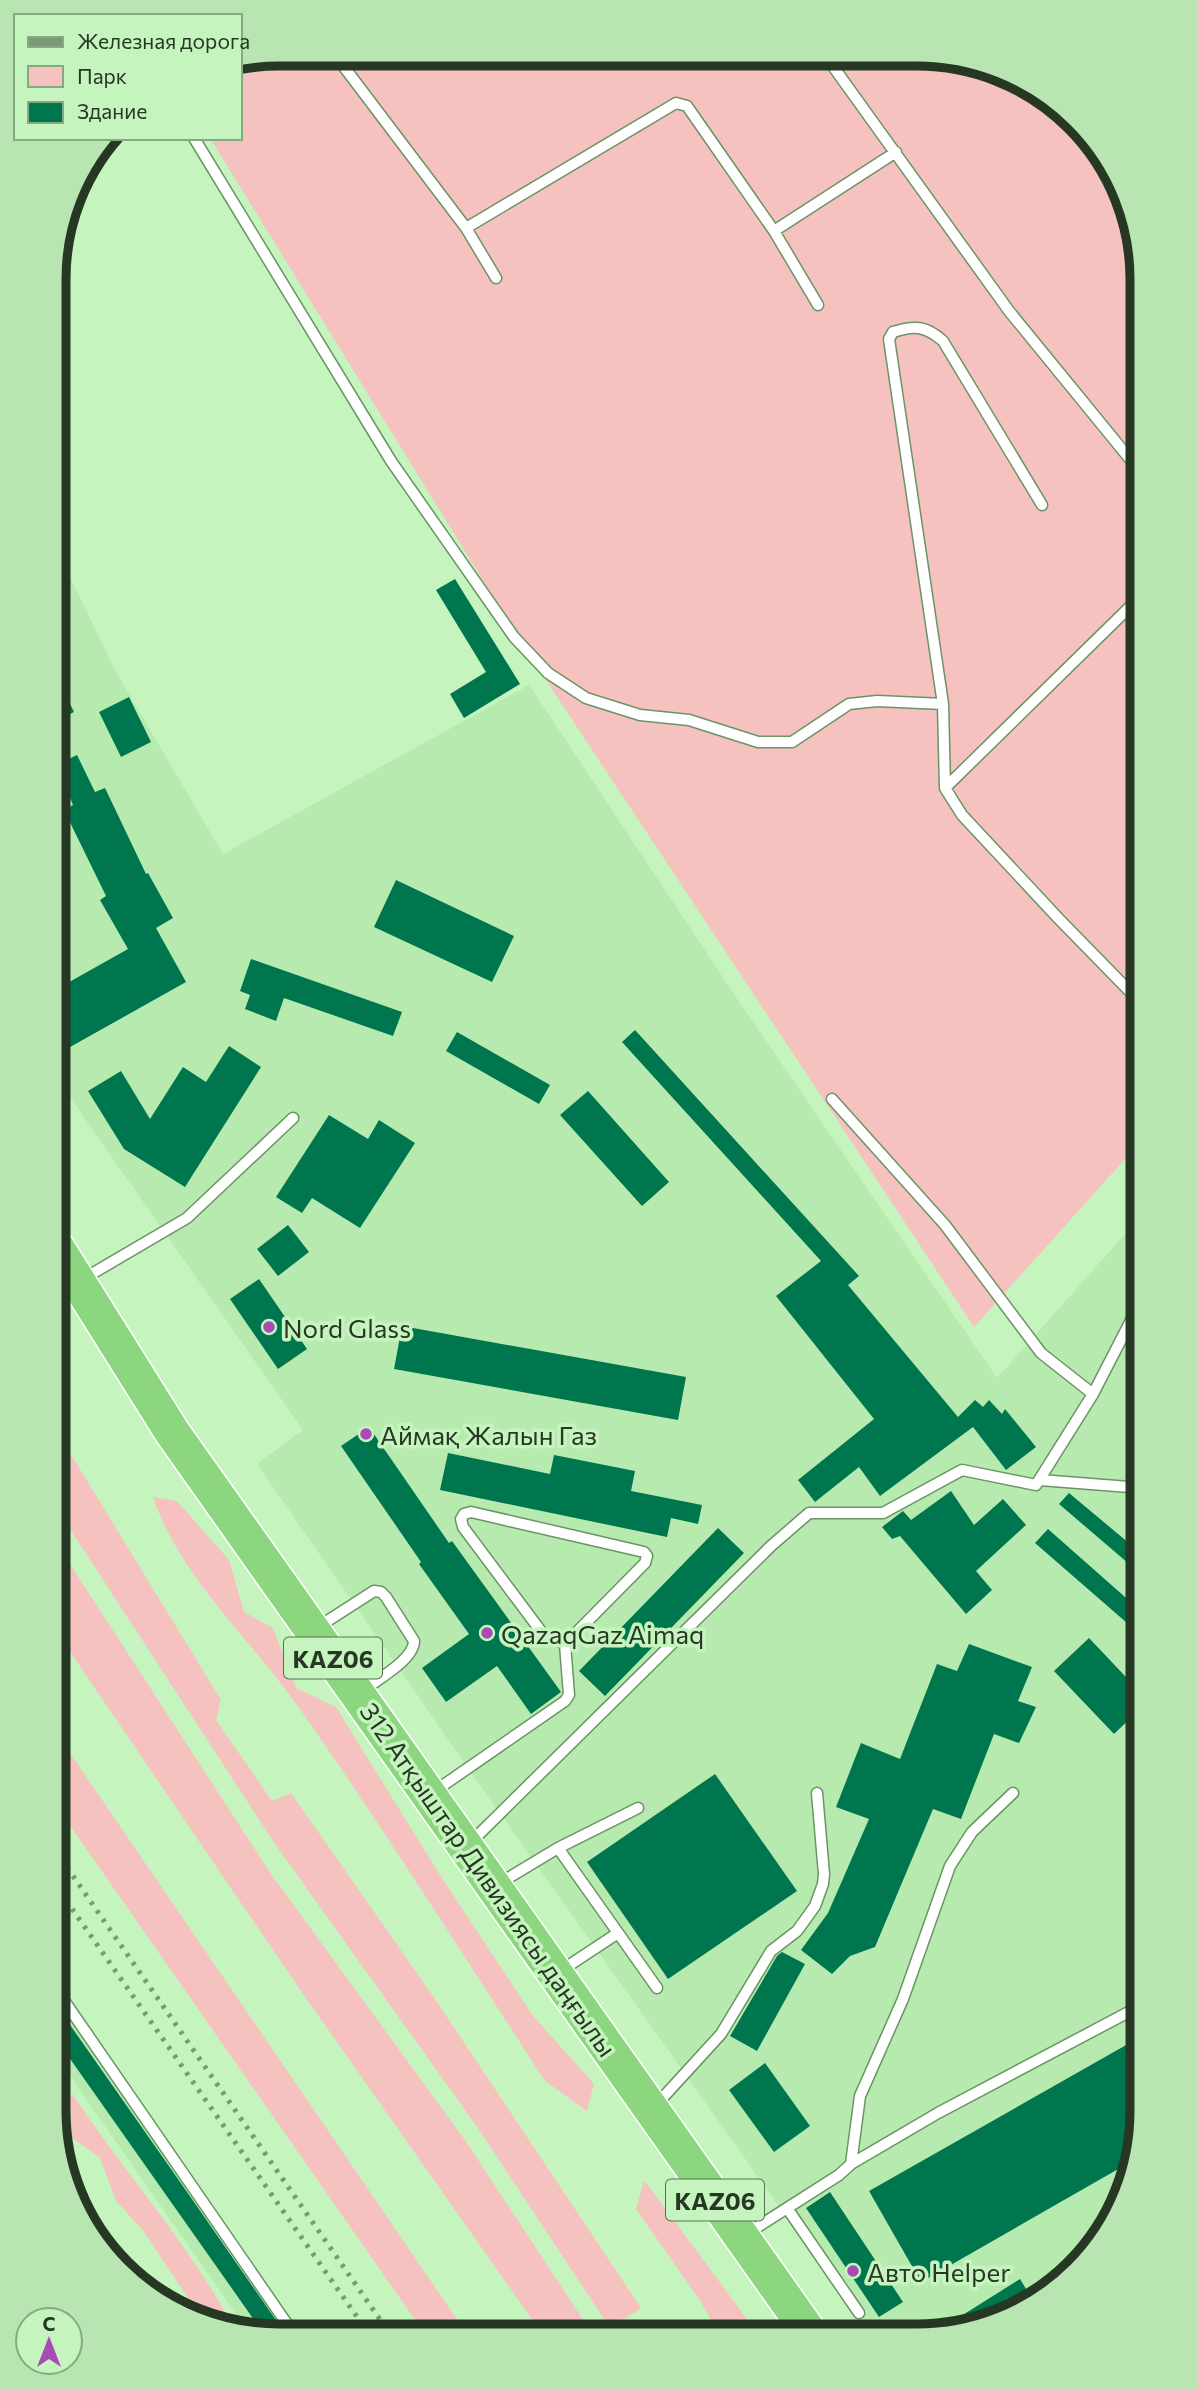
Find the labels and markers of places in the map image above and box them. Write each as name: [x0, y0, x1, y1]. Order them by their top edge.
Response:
place label: Nord Glass: [283, 1312, 411, 1343]
marker: Nord Glass: [261, 1319, 277, 1335]
place label: Аймақ Жалын Газ: [380, 1419, 597, 1450]
marker: Аймақ Жалын Газ: [358, 1426, 374, 1442]
place label: QazaqGaz Aimaq: [501, 1618, 704, 1649]
marker: QazaqGaz Aimaq: [479, 1625, 495, 1641]
place label: Авто Helper: [867, 2256, 1011, 2287]
marker: Авто Helper: [845, 2263, 861, 2279]

